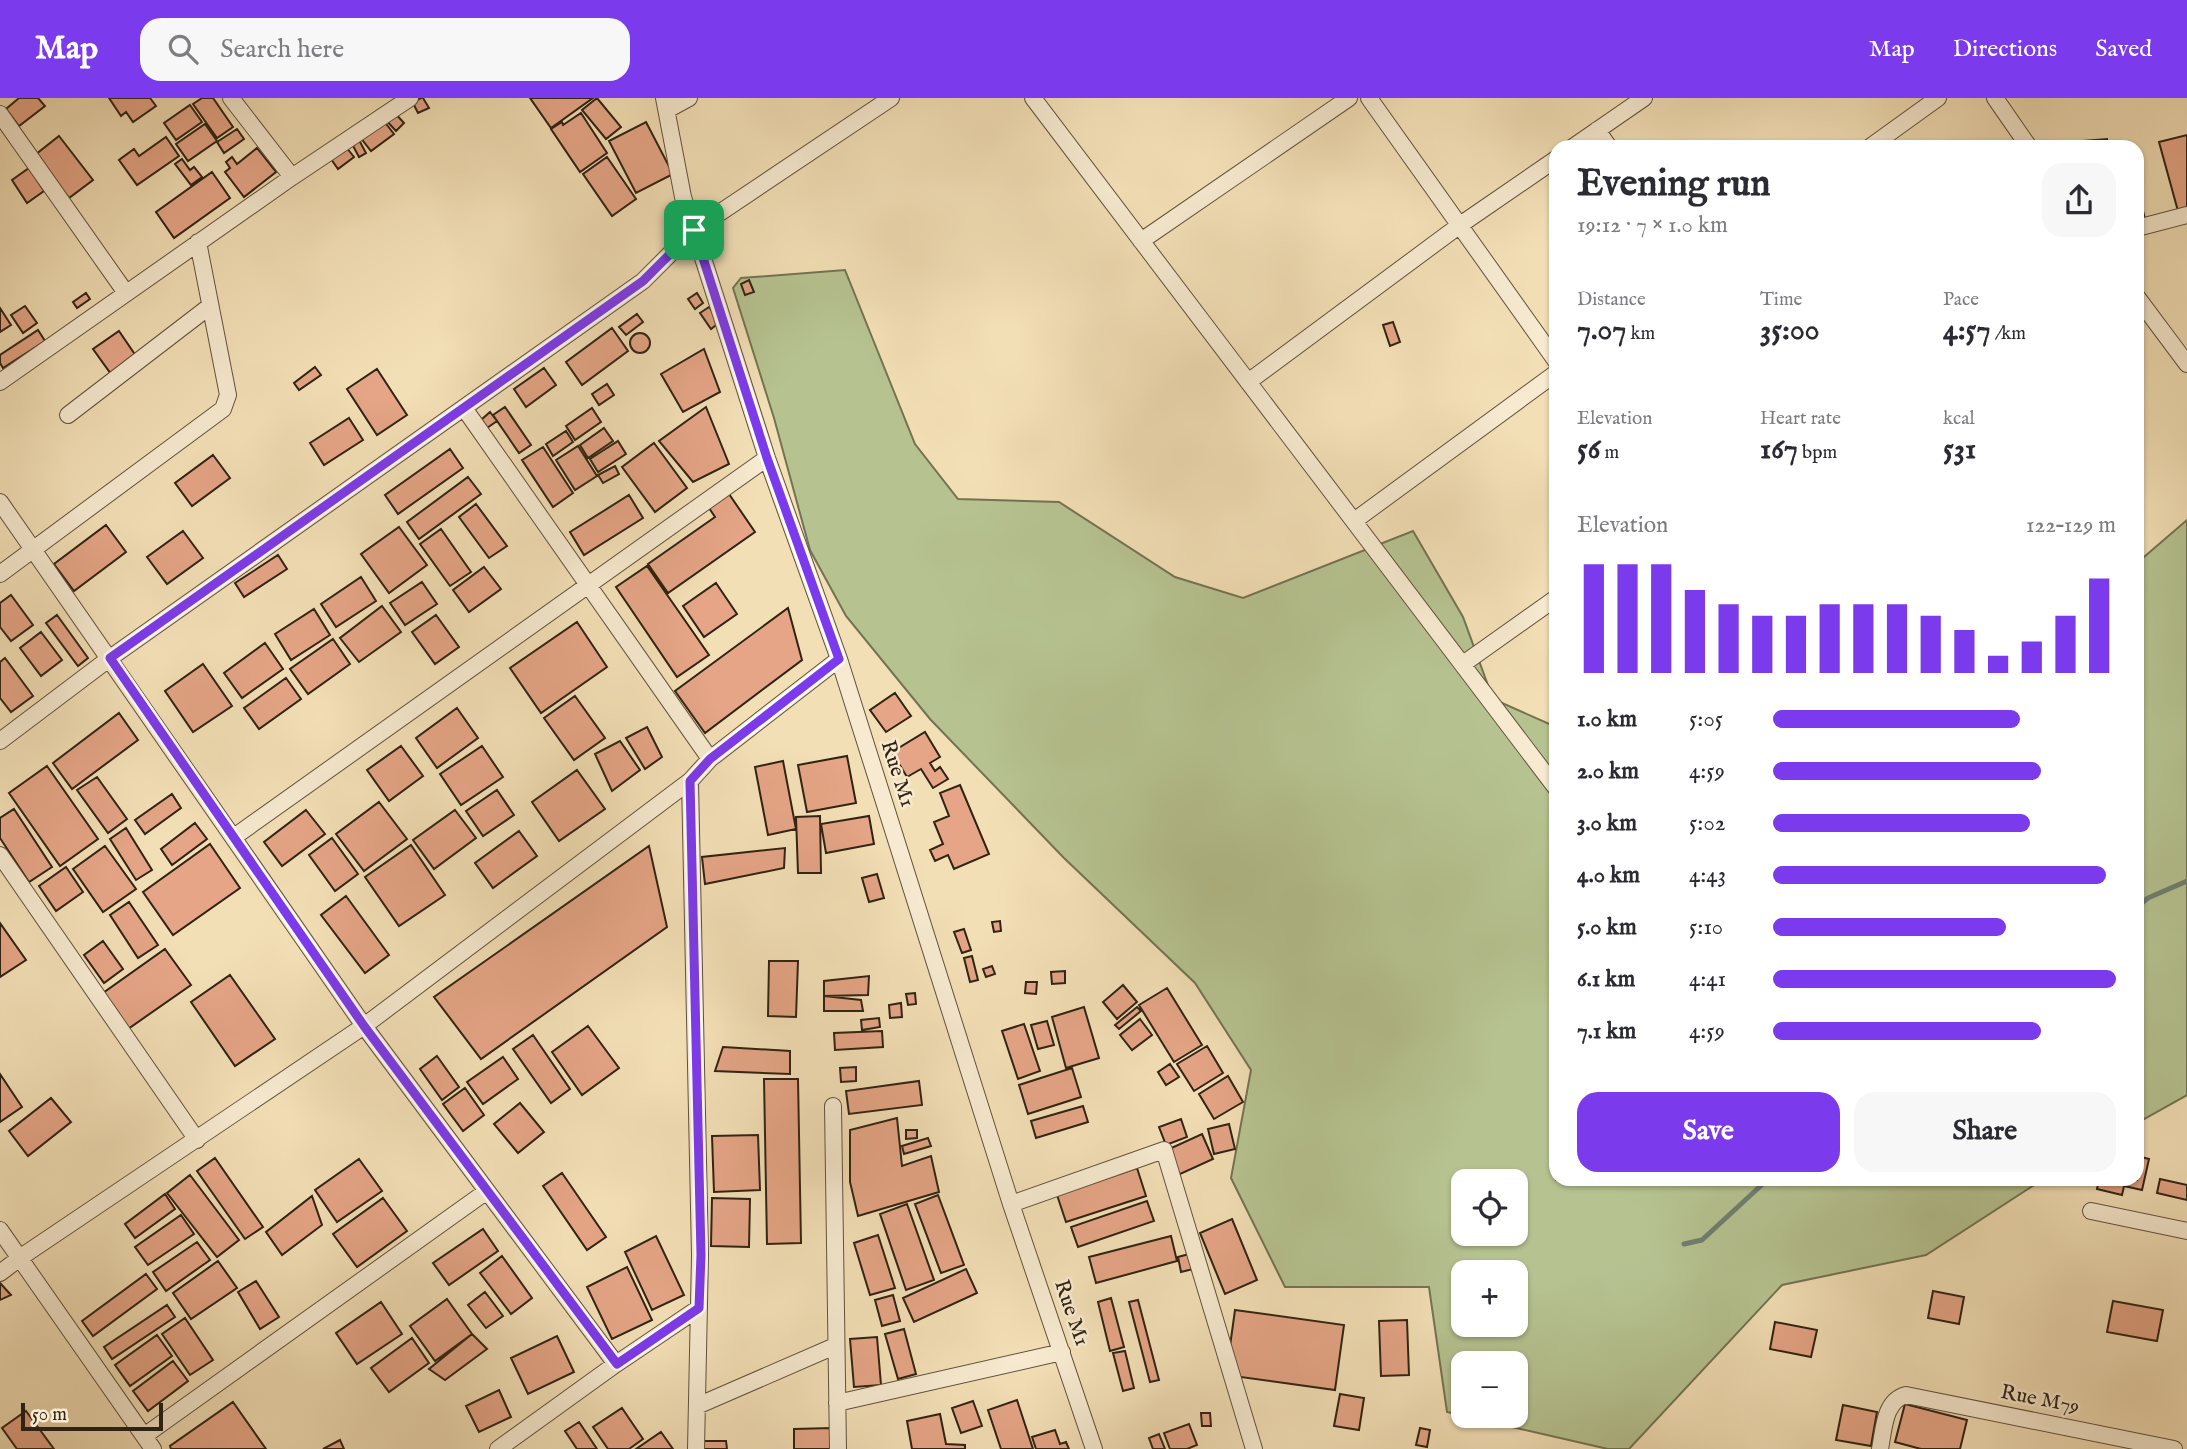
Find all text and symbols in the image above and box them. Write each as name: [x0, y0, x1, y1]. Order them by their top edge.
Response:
search box: [140, 18, 630, 81]
text: Map: [35, 28, 98, 70]
icon: search: [164, 30, 202, 68]
text: Search here: [220, 33, 344, 66]
text: Map: [1869, 34, 1915, 65]
text: Directions: [1953, 34, 2057, 65]
text: Saved: [2095, 34, 2152, 65]
text: Evening run: [1577, 161, 1771, 209]
button: share: [2042, 163, 2116, 237]
pin: [664, 200, 724, 260]
icon: arrive: [675, 211, 713, 249]
text: 19:12 · 7 × 1.0 km: [1577, 211, 1728, 240]
text: Distance: [1577, 288, 1646, 312]
text: Time: [1760, 288, 1802, 312]
text: Pace: [1943, 288, 1979, 312]
text: 7.07: [1577, 312, 1626, 350]
text: 35:00: [1760, 312, 1819, 350]
text: 4:57: [1943, 312, 1991, 350]
text: km: [1626, 322, 1655, 346]
text: /km: [1991, 322, 2026, 346]
text: Elevation: [1577, 407, 1652, 431]
text: Heart rate: [1760, 407, 1841, 431]
text: kcal: [1943, 407, 1975, 431]
text: 56: [1577, 431, 1600, 469]
text: 167: [1760, 431, 1798, 469]
text: 531: [1943, 431, 1976, 469]
text: m: [1600, 441, 1619, 465]
text: bpm: [1798, 441, 1837, 465]
text: Elevation: [1577, 511, 1668, 540]
text: 122–129 m: [2026, 511, 2116, 540]
text: 1.0 km: [1577, 705, 1637, 734]
text: 5:05: [1689, 705, 1723, 734]
street label: Rue M1: [874, 737, 920, 811]
text: 2.0 km: [1577, 757, 1639, 786]
text: 4:59: [1689, 757, 1725, 786]
text: 3.0 km: [1577, 809, 1637, 838]
text: 5:02: [1689, 809, 1726, 838]
text: 4.0 km: [1577, 861, 1640, 890]
text: 4:43: [1689, 861, 1726, 890]
text: 5.0 km: [1577, 913, 1637, 942]
text: 5:10: [1689, 913, 1723, 942]
text: 6.1 km: [1577, 965, 1635, 994]
text: 4:41: [1689, 965, 1726, 994]
text: 7.1 km: [1577, 1017, 1636, 1046]
text: 4:59: [1689, 1017, 1725, 1046]
button: Save: [1577, 1092, 1840, 1172]
button: Share: [1854, 1092, 2116, 1172]
map controls: [1451, 1169, 1528, 1428]
button: locate: [1451, 1169, 1528, 1246]
button: +: [1451, 1260, 1528, 1337]
street label: Rue M1: [1047, 1276, 1095, 1350]
button: −: [1451, 1351, 1528, 1428]
street label: Rue M79: [1998, 1379, 2082, 1421]
scale bar: [21, 1400, 163, 1432]
text: 50 m: [32, 1403, 67, 1427]

